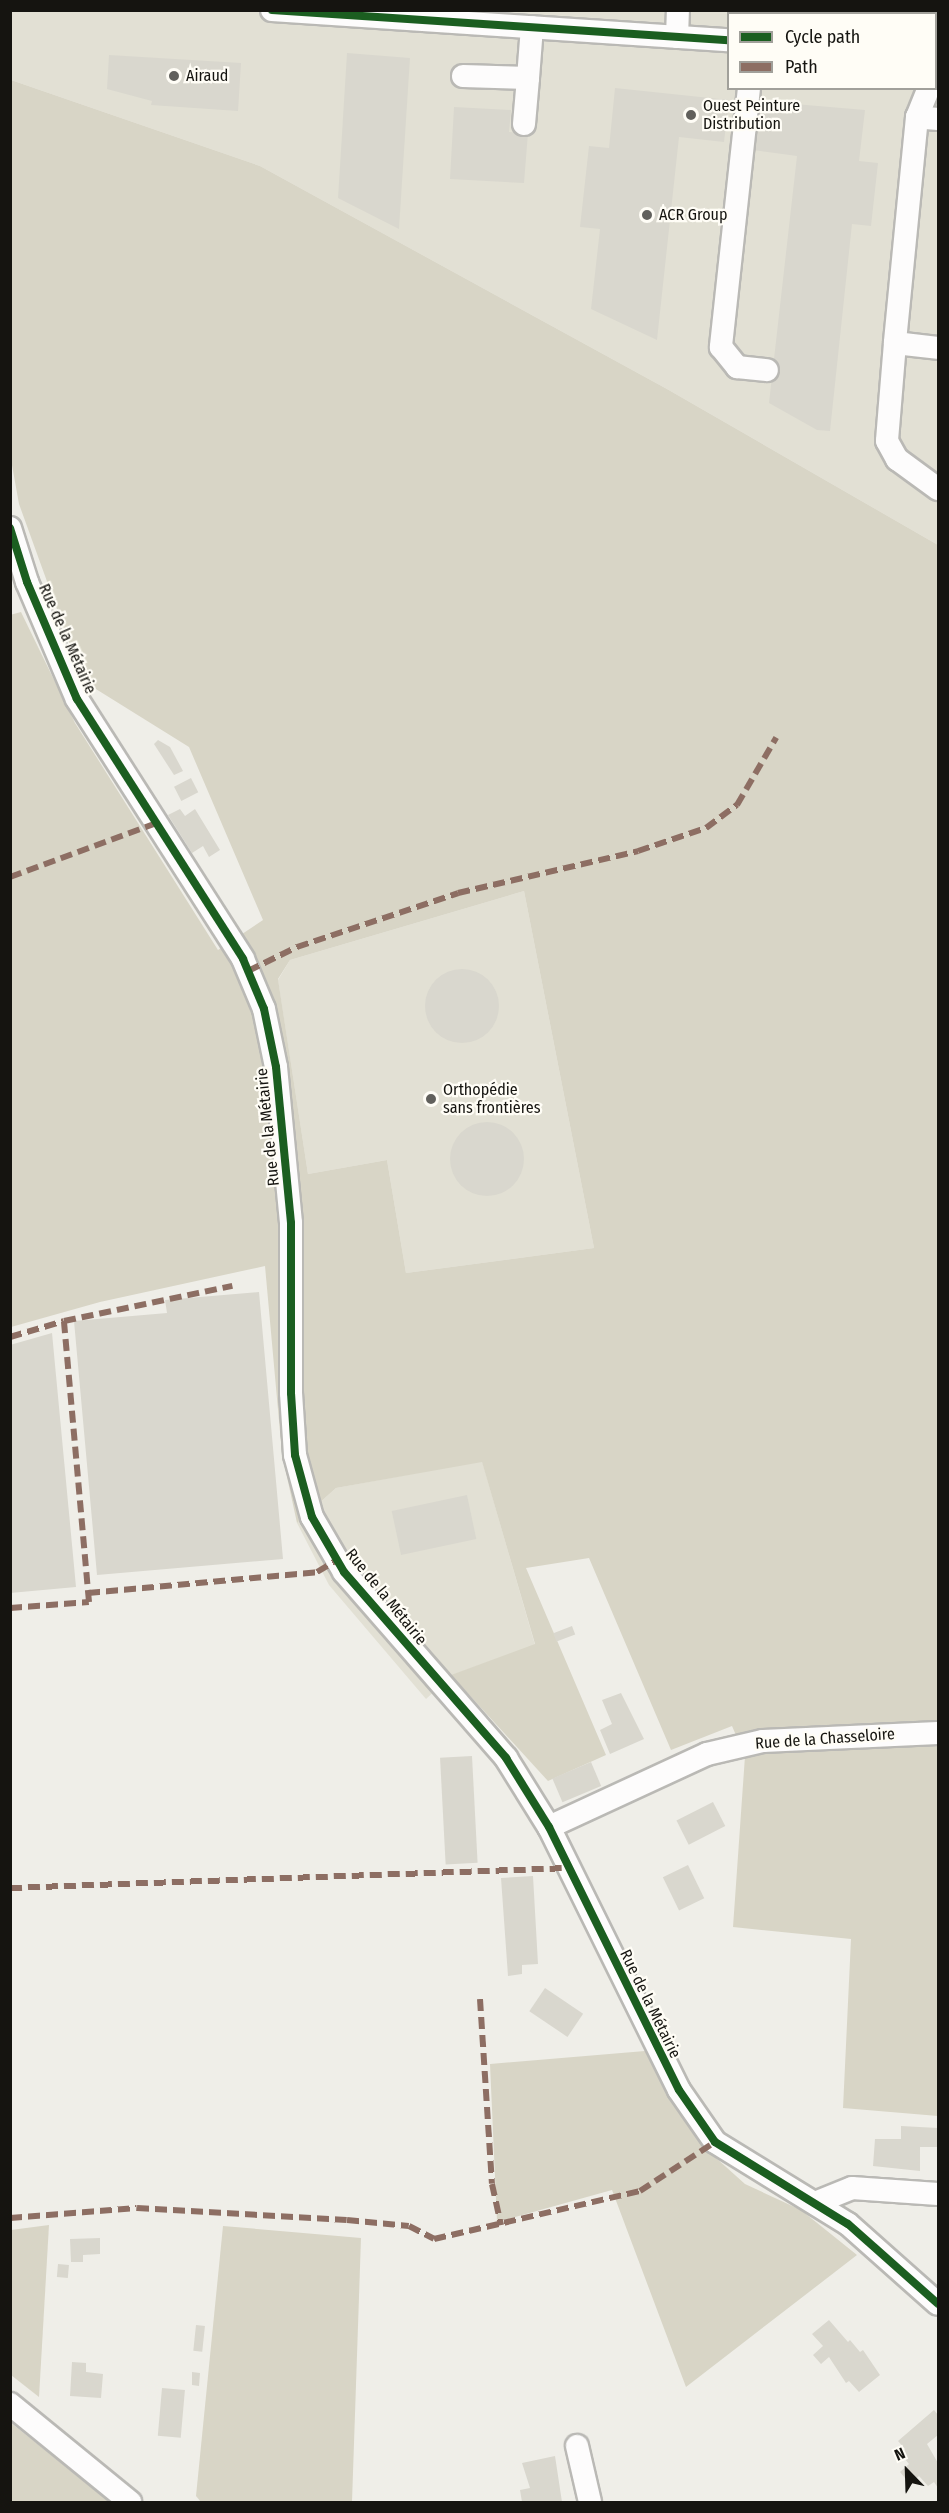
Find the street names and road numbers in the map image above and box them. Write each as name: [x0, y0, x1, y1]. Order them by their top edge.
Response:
street label: Rue de la Métairie: [34, 581, 100, 697]
street label: Rue de la Métairie: [252, 1067, 284, 1187]
street label: Rue de la Métairie: [341, 1545, 431, 1649]
street label: Rue de la Chasseloire: [755, 1725, 895, 1753]
street label: Rue de la Métairie: [615, 1947, 685, 2061]

